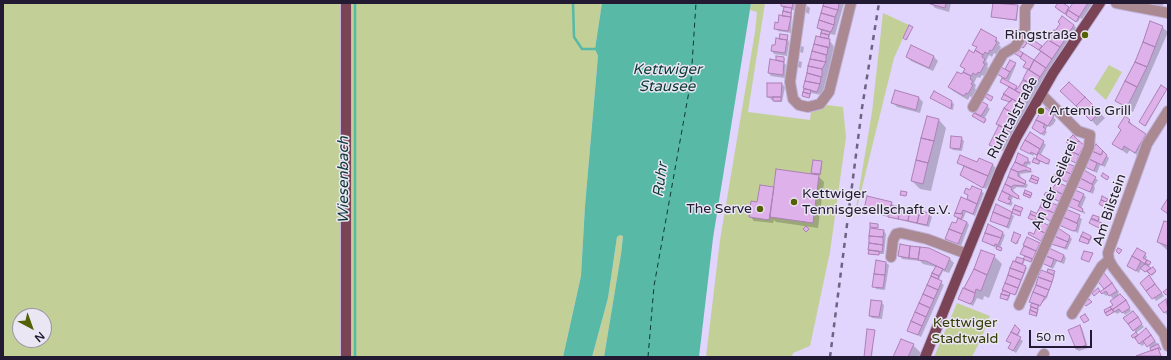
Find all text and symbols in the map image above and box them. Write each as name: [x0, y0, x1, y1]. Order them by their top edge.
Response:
place label: Ringstraße: [1005, 27, 1077, 43]
marker: Ringstraße: [1080, 30, 1090, 40]
water label: Kettwiger Stausee: [632, 61, 702, 96]
street label: Ruhrtalstraße: [984, 74, 1042, 162]
place label: Artemis Grill: [1049, 103, 1131, 119]
marker: Artemis Grill: [1036, 106, 1046, 116]
water label: Wiesenbach: [335, 136, 353, 224]
street label: An der Seilerei: [1028, 137, 1082, 233]
water label: Ruhr: [650, 162, 672, 198]
street label: Am Bilstein: [1090, 172, 1130, 248]
place label: Kettwiger Tennisgesellschaft e.V.: [802, 186, 951, 218]
marker: Kettwiger Tennisgesellschaft e.V.: [789, 197, 799, 207]
place label: The Serve: [686, 201, 752, 217]
marker: The Serve: [755, 204, 765, 214]
north arrow: [12, 308, 52, 348]
park label: Kettwiger Stadtwald: [932, 315, 998, 348]
scale bar: [1031, 322, 1094, 348]
text: N: [32, 329, 47, 344]
text: 50 m: [1036, 330, 1065, 344]

